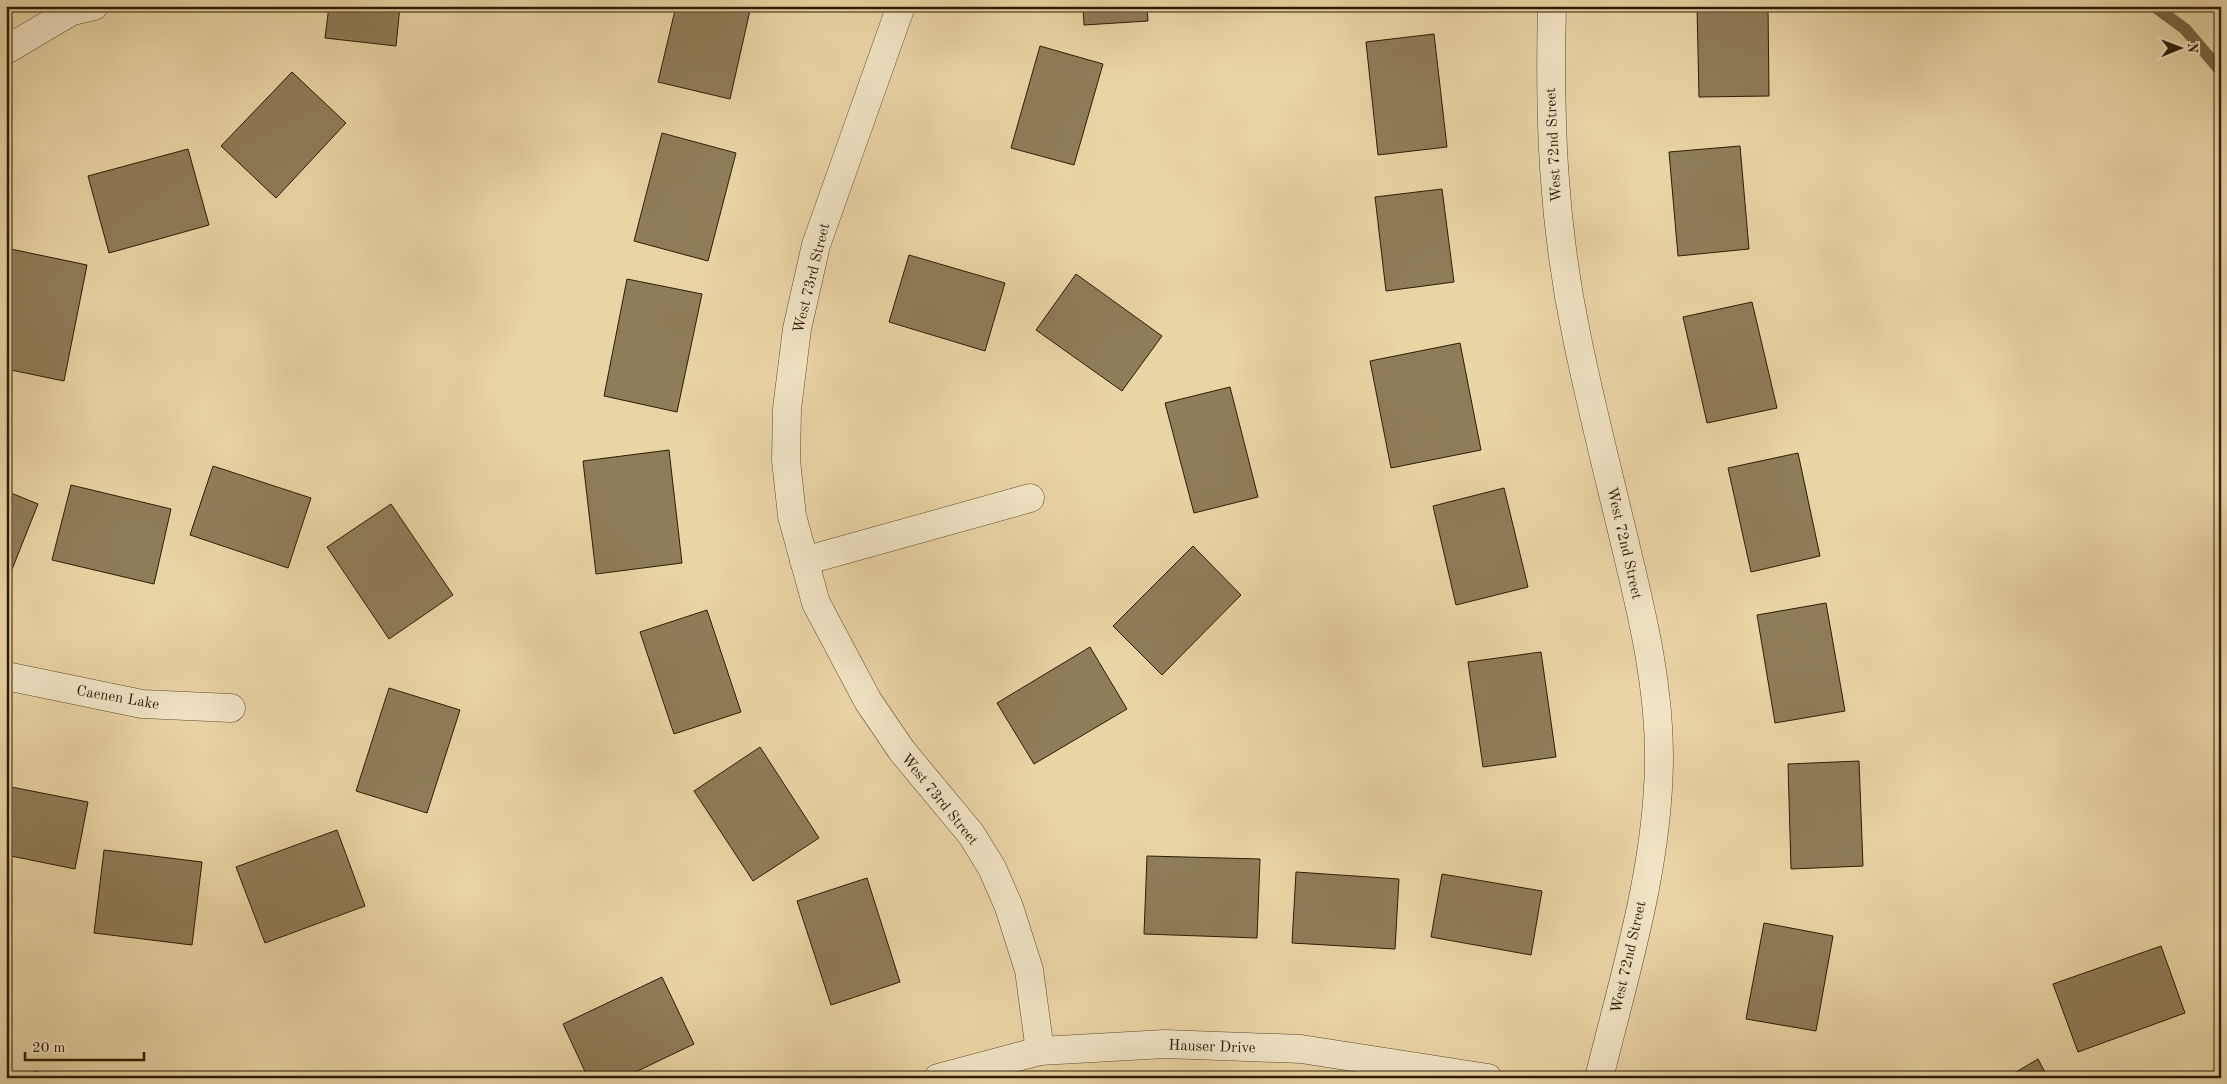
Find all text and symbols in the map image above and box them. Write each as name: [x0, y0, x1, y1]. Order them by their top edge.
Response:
north arrow: [2154, 22, 2204, 72]
text: N: [2185, 42, 2199, 54]
street label: West 72nd Street: [1544, 87, 1565, 203]
street label: West 73rd Street: [792, 222, 833, 335]
street label: West 72nd Street: [1603, 486, 1644, 601]
street label: Caenen Lake: [75, 684, 160, 713]
street label: West 73rd Street: [898, 751, 980, 848]
street label: West 72nd Street: [1609, 900, 1650, 1015]
scale bar: [25, 1029, 144, 1061]
street label: Hauser Drive: [1168, 1038, 1256, 1057]
text: 20 m: [32, 1041, 66, 1056]

